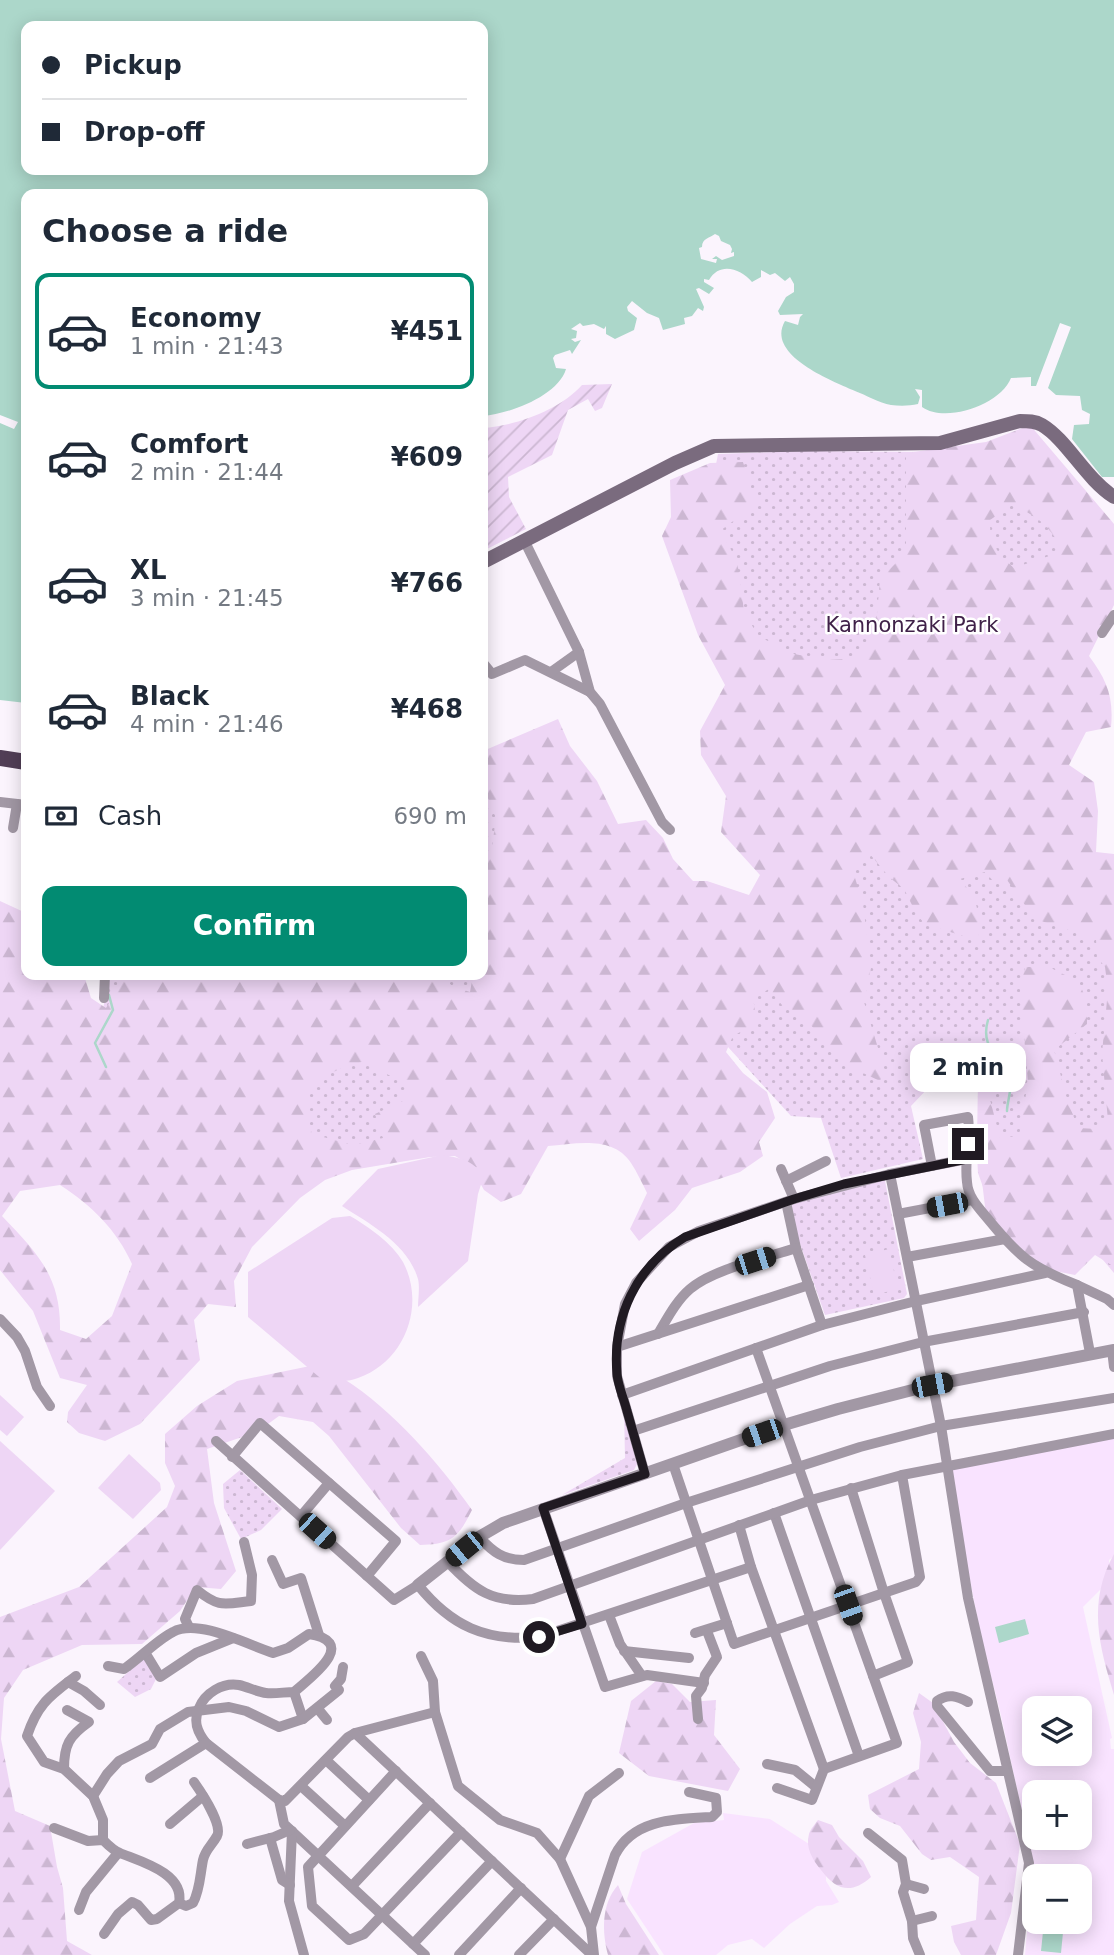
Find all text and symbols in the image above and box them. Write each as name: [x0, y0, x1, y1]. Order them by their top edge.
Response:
text: Pickup: [84, 50, 182, 80]
text: Drop-off: [84, 117, 205, 147]
text: Choose a ride: [42, 212, 288, 250]
icon: car: [46, 300, 109, 363]
text: Economy: [130, 303, 261, 333]
text: ¥451: [391, 316, 463, 346]
text: 1 min · 21:43: [130, 333, 284, 359]
icon: car: [46, 426, 109, 489]
text: Comfort: [130, 429, 248, 459]
text: ¥609: [391, 442, 463, 472]
text: 2 min · 21:44: [130, 459, 284, 485]
icon: car: [46, 552, 109, 615]
text: XL: [130, 555, 167, 585]
text: ¥766: [391, 568, 463, 598]
text: 3 min · 21:45: [130, 585, 284, 611]
park label: Kannonzaki Park: [826, 613, 999, 637]
icon: car: [46, 678, 109, 741]
text: Black: [130, 681, 209, 711]
text: ¥468: [391, 694, 463, 724]
text: 4 min · 21:46: [130, 711, 284, 737]
icon: cash: [42, 797, 80, 835]
text: Cash: [98, 801, 162, 831]
text: 690 m: [393, 803, 467, 829]
button: Confirm: [42, 886, 467, 966]
callout: 2 min: [910, 1042, 1026, 1092]
text: 2 min: [932, 1054, 1004, 1080]
route end: [952, 1128, 984, 1160]
car: [925, 1191, 970, 1219]
car: [732, 1245, 779, 1277]
car: [910, 1371, 955, 1399]
car: [739, 1416, 786, 1450]
car: [295, 1509, 340, 1553]
car: [442, 1528, 487, 1570]
car: [831, 1582, 866, 1628]
route start: [523, 1621, 555, 1653]
map controls: [1022, 1696, 1092, 1934]
button: layers: [1022, 1696, 1092, 1766]
button: +: [1022, 1780, 1092, 1850]
button: −: [1022, 1864, 1092, 1934]

